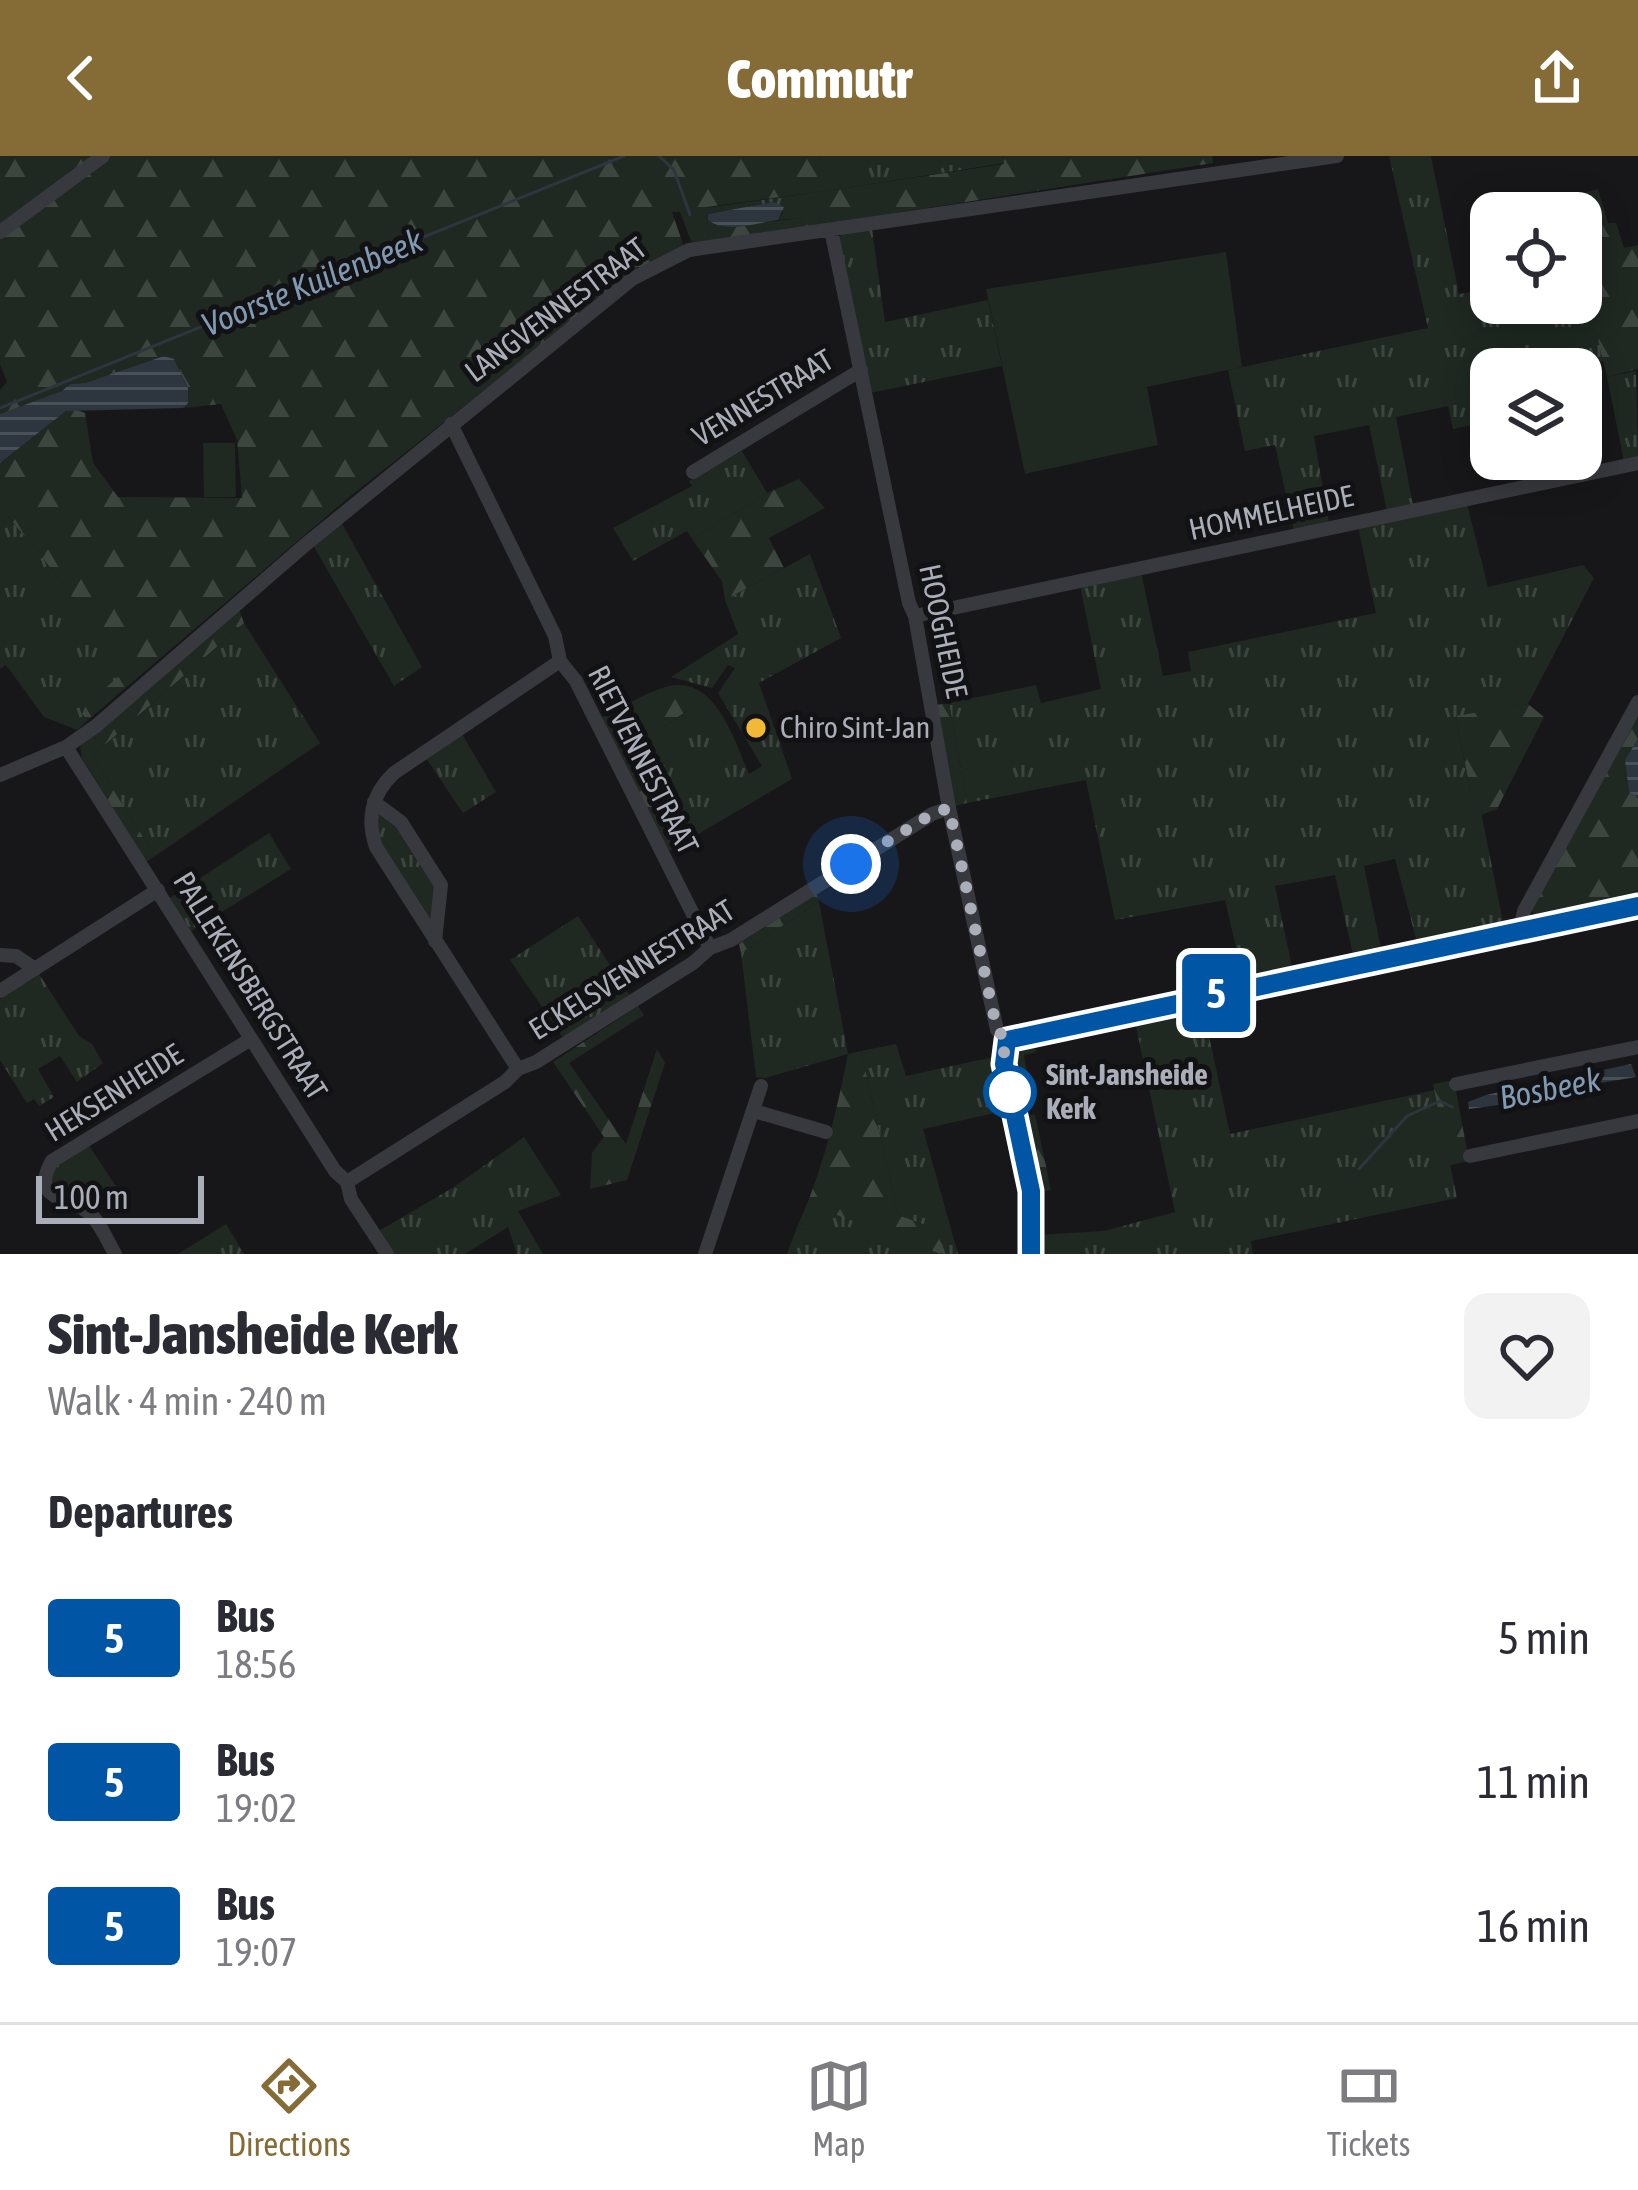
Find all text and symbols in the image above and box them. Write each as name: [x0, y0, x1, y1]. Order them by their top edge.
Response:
icon: back: [48, 45, 114, 111]
icon: share: [1524, 45, 1590, 111]
text: Commutr: [726, 48, 912, 109]
map controls: [1470, 192, 1602, 480]
button: locate: [1470, 192, 1602, 324]
water label: Voorste Kuilenbeek: [196, 220, 428, 344]
street label: LANGVENNESTRAAT: [458, 230, 653, 388]
street label: VENNESTRAAT: [686, 342, 839, 452]
button: layers: [1470, 348, 1602, 480]
street label: HOMMELHEIDE: [1186, 478, 1356, 546]
street label: HOOGHEIDE: [913, 561, 975, 701]
street label: RIETVENNESTRAAT: [582, 660, 706, 859]
place label: Chiro Sint-Jan: [780, 710, 930, 744]
marker: Chiro Sint-Jan: [743, 715, 769, 741]
your location: [821, 834, 881, 894]
street label: PALLEKENSBERGSTRAAT: [167, 865, 335, 1105]
street label: ECKELSVENNESTRAAT: [522, 892, 740, 1046]
line badge: 5: [1177, 954, 1255, 1032]
text: 5: [1206, 969, 1226, 1017]
street label: HEKSENHEIDE: [39, 1036, 189, 1148]
place label: Sint-Jansheide Kerk: [1046, 1057, 1208, 1125]
water label: Bosbeek: [1496, 1060, 1604, 1116]
marker: Sint-Jansheide Kerk: [985, 1067, 1035, 1117]
scale bar: [36, 1170, 204, 1223]
text: 100 m: [54, 1178, 129, 1216]
button: heart: [1464, 1293, 1590, 1419]
text: Sint-Jansheide Kerk: [48, 1301, 458, 1366]
text: Walk · 4 min · 240 m: [48, 1379, 327, 1423]
text: Departures: [48, 1486, 233, 1538]
text: Bus: [216, 1590, 275, 1642]
text: 5 min: [1498, 1612, 1590, 1664]
text: 5: [104, 1614, 124, 1662]
text: 18:56: [216, 1642, 296, 1686]
text: Bus: [216, 1734, 275, 1786]
text: 11 min: [1477, 1756, 1590, 1808]
text: 5: [104, 1758, 124, 1806]
text: 19:02: [216, 1786, 297, 1830]
text: Bus: [216, 1878, 275, 1930]
text: 16 min: [1477, 1900, 1590, 1952]
text: 5: [104, 1902, 124, 1950]
text: 19:07: [216, 1930, 297, 1974]
tab: Directions: [228, 2053, 351, 2163]
tab: Map: [806, 2053, 872, 2163]
tab: Tickets: [1327, 2053, 1410, 2163]

